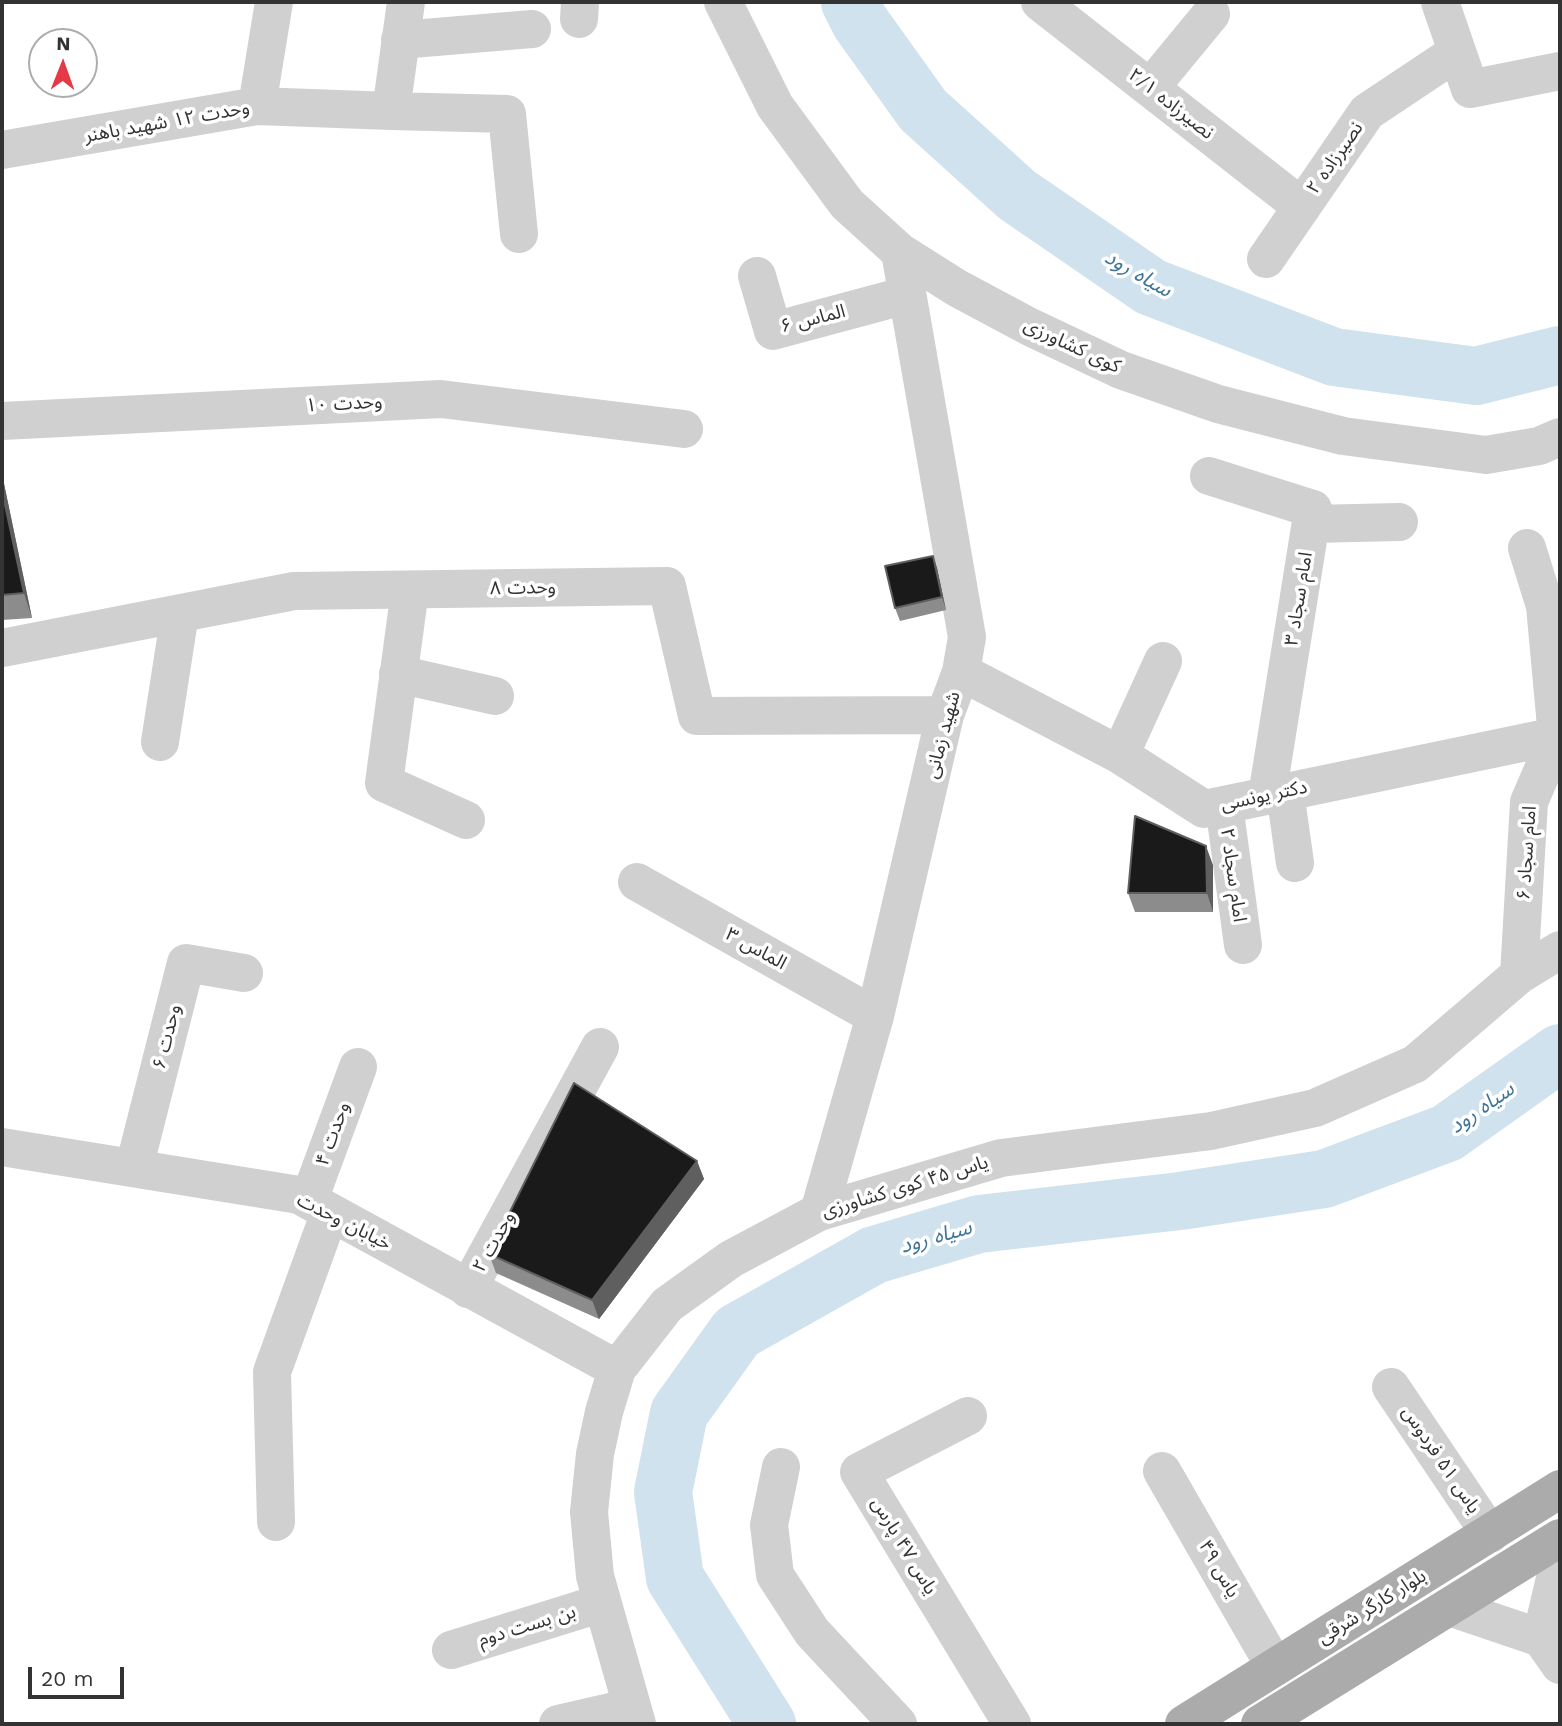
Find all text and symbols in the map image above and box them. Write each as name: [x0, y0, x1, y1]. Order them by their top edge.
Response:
north arrow: [28, 28, 98, 98]
text: N: [56, 32, 71, 55]
street label: نصیرزاده ۲/۱: [1124, 64, 1218, 144]
street label: وحدت ۱۲ شهید باهنر: [83, 96, 251, 148]
street label: نصیرزاده ۲: [1302, 118, 1368, 198]
water label: سیاه رود: [1100, 245, 1176, 303]
street label: الماس ۶: [778, 300, 848, 338]
street label: کوی کشاورزی: [1020, 314, 1124, 378]
street label: وحدت ۱۰: [305, 391, 383, 417]
street label: امام سجاد ۳: [1280, 550, 1318, 648]
street label: وحدت ۸: [490, 576, 556, 600]
street label: شهید زمانی: [920, 689, 966, 781]
street label: دکتر یونسی: [1219, 776, 1309, 816]
street label: امام سجاد ۶: [1512, 805, 1542, 901]
street label: امام سجاد ۲: [1215, 827, 1251, 923]
street label: الماس ۳: [721, 923, 791, 975]
street label: وحدت ۶: [148, 1002, 186, 1072]
water label: سیاه رود: [1445, 1077, 1519, 1139]
street label: وحدت ۴: [311, 1099, 355, 1169]
street label: یاس ۴۵ کوی کشاورزی: [819, 1151, 991, 1223]
street label: خیابان وحدت: [293, 1189, 395, 1255]
street label: وحدت ۲: [468, 1208, 520, 1276]
water label: سیاه رود: [897, 1215, 975, 1259]
street label: یاس ۵۱ فردوس: [1397, 1402, 1485, 1518]
street label: یاس ۴۷ پارس: [866, 1493, 942, 1599]
street label: یاس ۴۹: [1194, 1536, 1244, 1602]
street label: بلوار کارگر شرقی: [1314, 1565, 1430, 1649]
street label: بن بست دوم: [476, 1600, 578, 1652]
scale bar: [32, 1652, 128, 1696]
text: 20 m: [41, 1666, 93, 1691]

